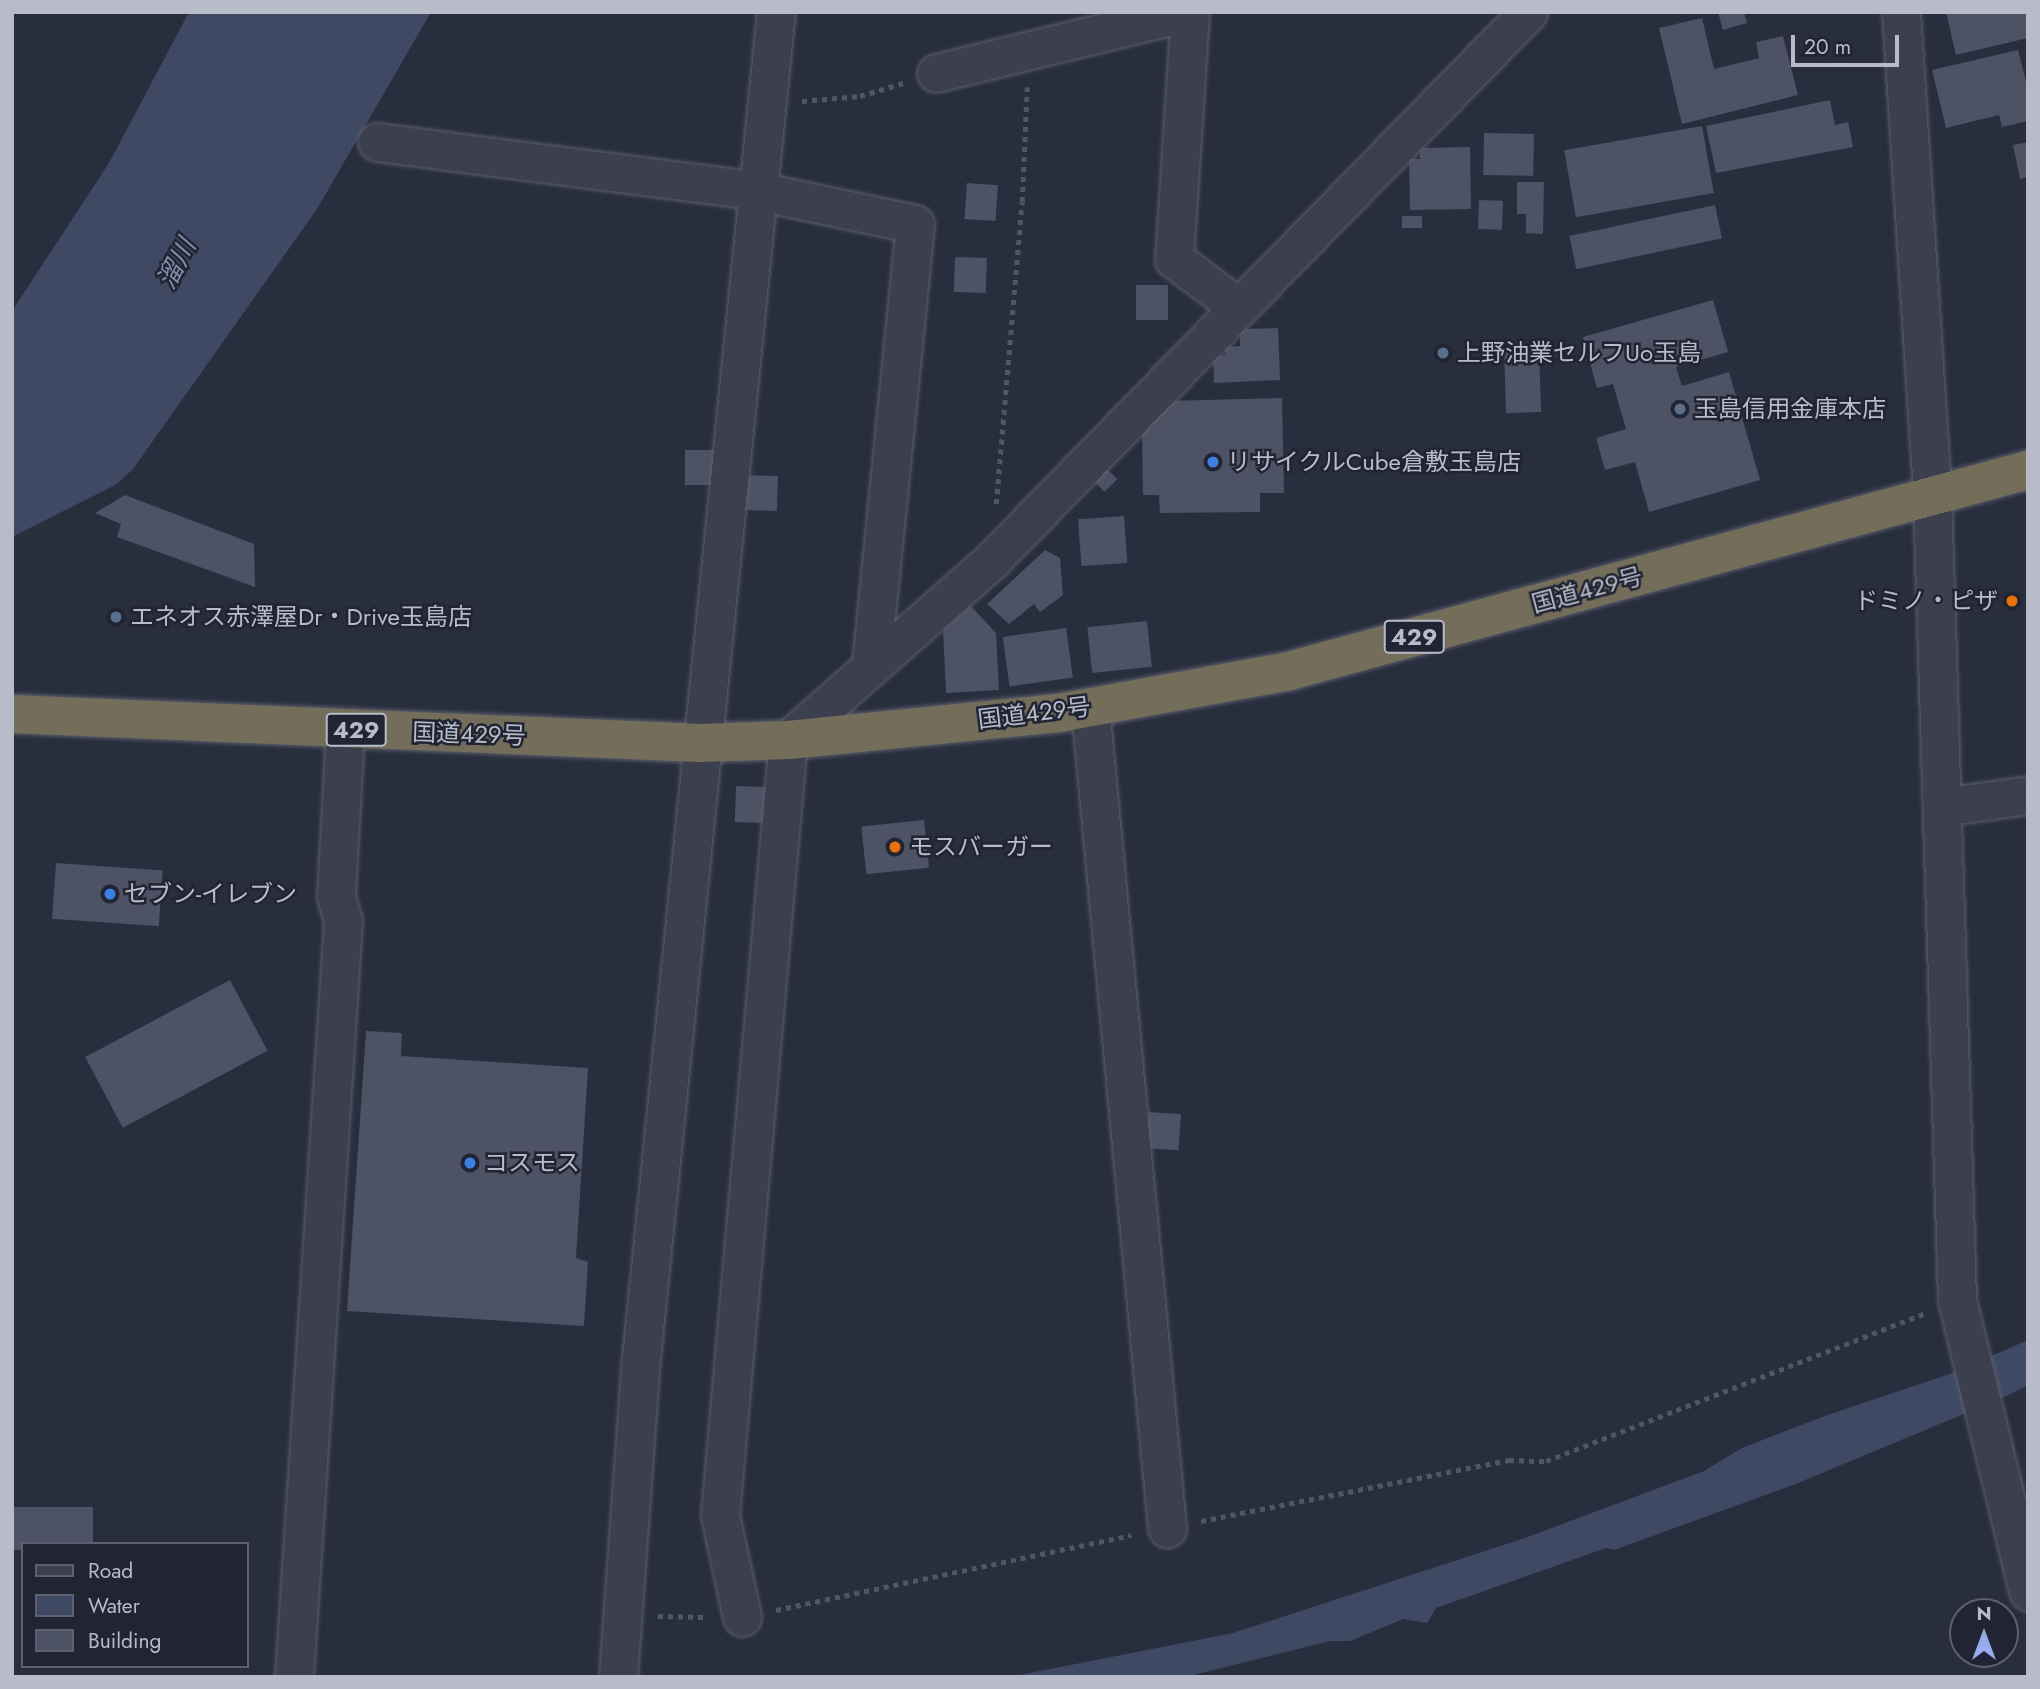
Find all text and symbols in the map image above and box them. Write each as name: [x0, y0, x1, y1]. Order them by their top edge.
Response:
scale bar: [1795, 21, 1904, 65]
text: 20 m: [1804, 32, 1851, 62]
water label: 溜川: [151, 234, 203, 294]
place label: 上野油業セルフUo玉島: [1457, 339, 1701, 367]
marker: 上野油業セルフUo玉島: [1435, 345, 1451, 361]
place label: 玉島信用金庫本店: [1694, 395, 1886, 423]
marker: 玉島信用金庫本店: [1672, 401, 1688, 417]
place label: リサイクルCube倉敷玉島店: [1227, 448, 1522, 476]
marker: リサイクルCube倉敷玉島店: [1205, 454, 1221, 470]
street label: 国道429号: [1528, 561, 1646, 619]
place label: ドミノ・ピザ: [1854, 587, 1998, 615]
marker: ドミノ・ピザ: [2004, 593, 2020, 609]
place label: エネオス赤澤屋Dr・Drive玉島店: [130, 603, 472, 631]
marker: エネオス赤澤屋Dr・Drive玉島店: [108, 609, 124, 625]
road number: 429: [1382, 618, 1446, 656]
street label: 国道429号: [976, 692, 1092, 734]
road number: 429: [324, 710, 388, 750]
street label: 国道429号: [412, 718, 526, 750]
place label: モスバーガー: [909, 833, 1053, 861]
marker: モスバーガー: [887, 839, 903, 855]
place label: セブン-イレブン: [124, 880, 297, 908]
marker: セブン-イレブン: [102, 886, 118, 902]
place label: コスモス: [484, 1149, 580, 1177]
marker: コスモス: [462, 1155, 478, 1171]
legend: [21, 1542, 248, 1668]
text: Road: [88, 1556, 133, 1586]
text: Water: [88, 1591, 140, 1621]
north arrow: [1949, 1598, 2019, 1668]
text: N: [1976, 1600, 1992, 1627]
text: Building: [88, 1626, 161, 1656]

